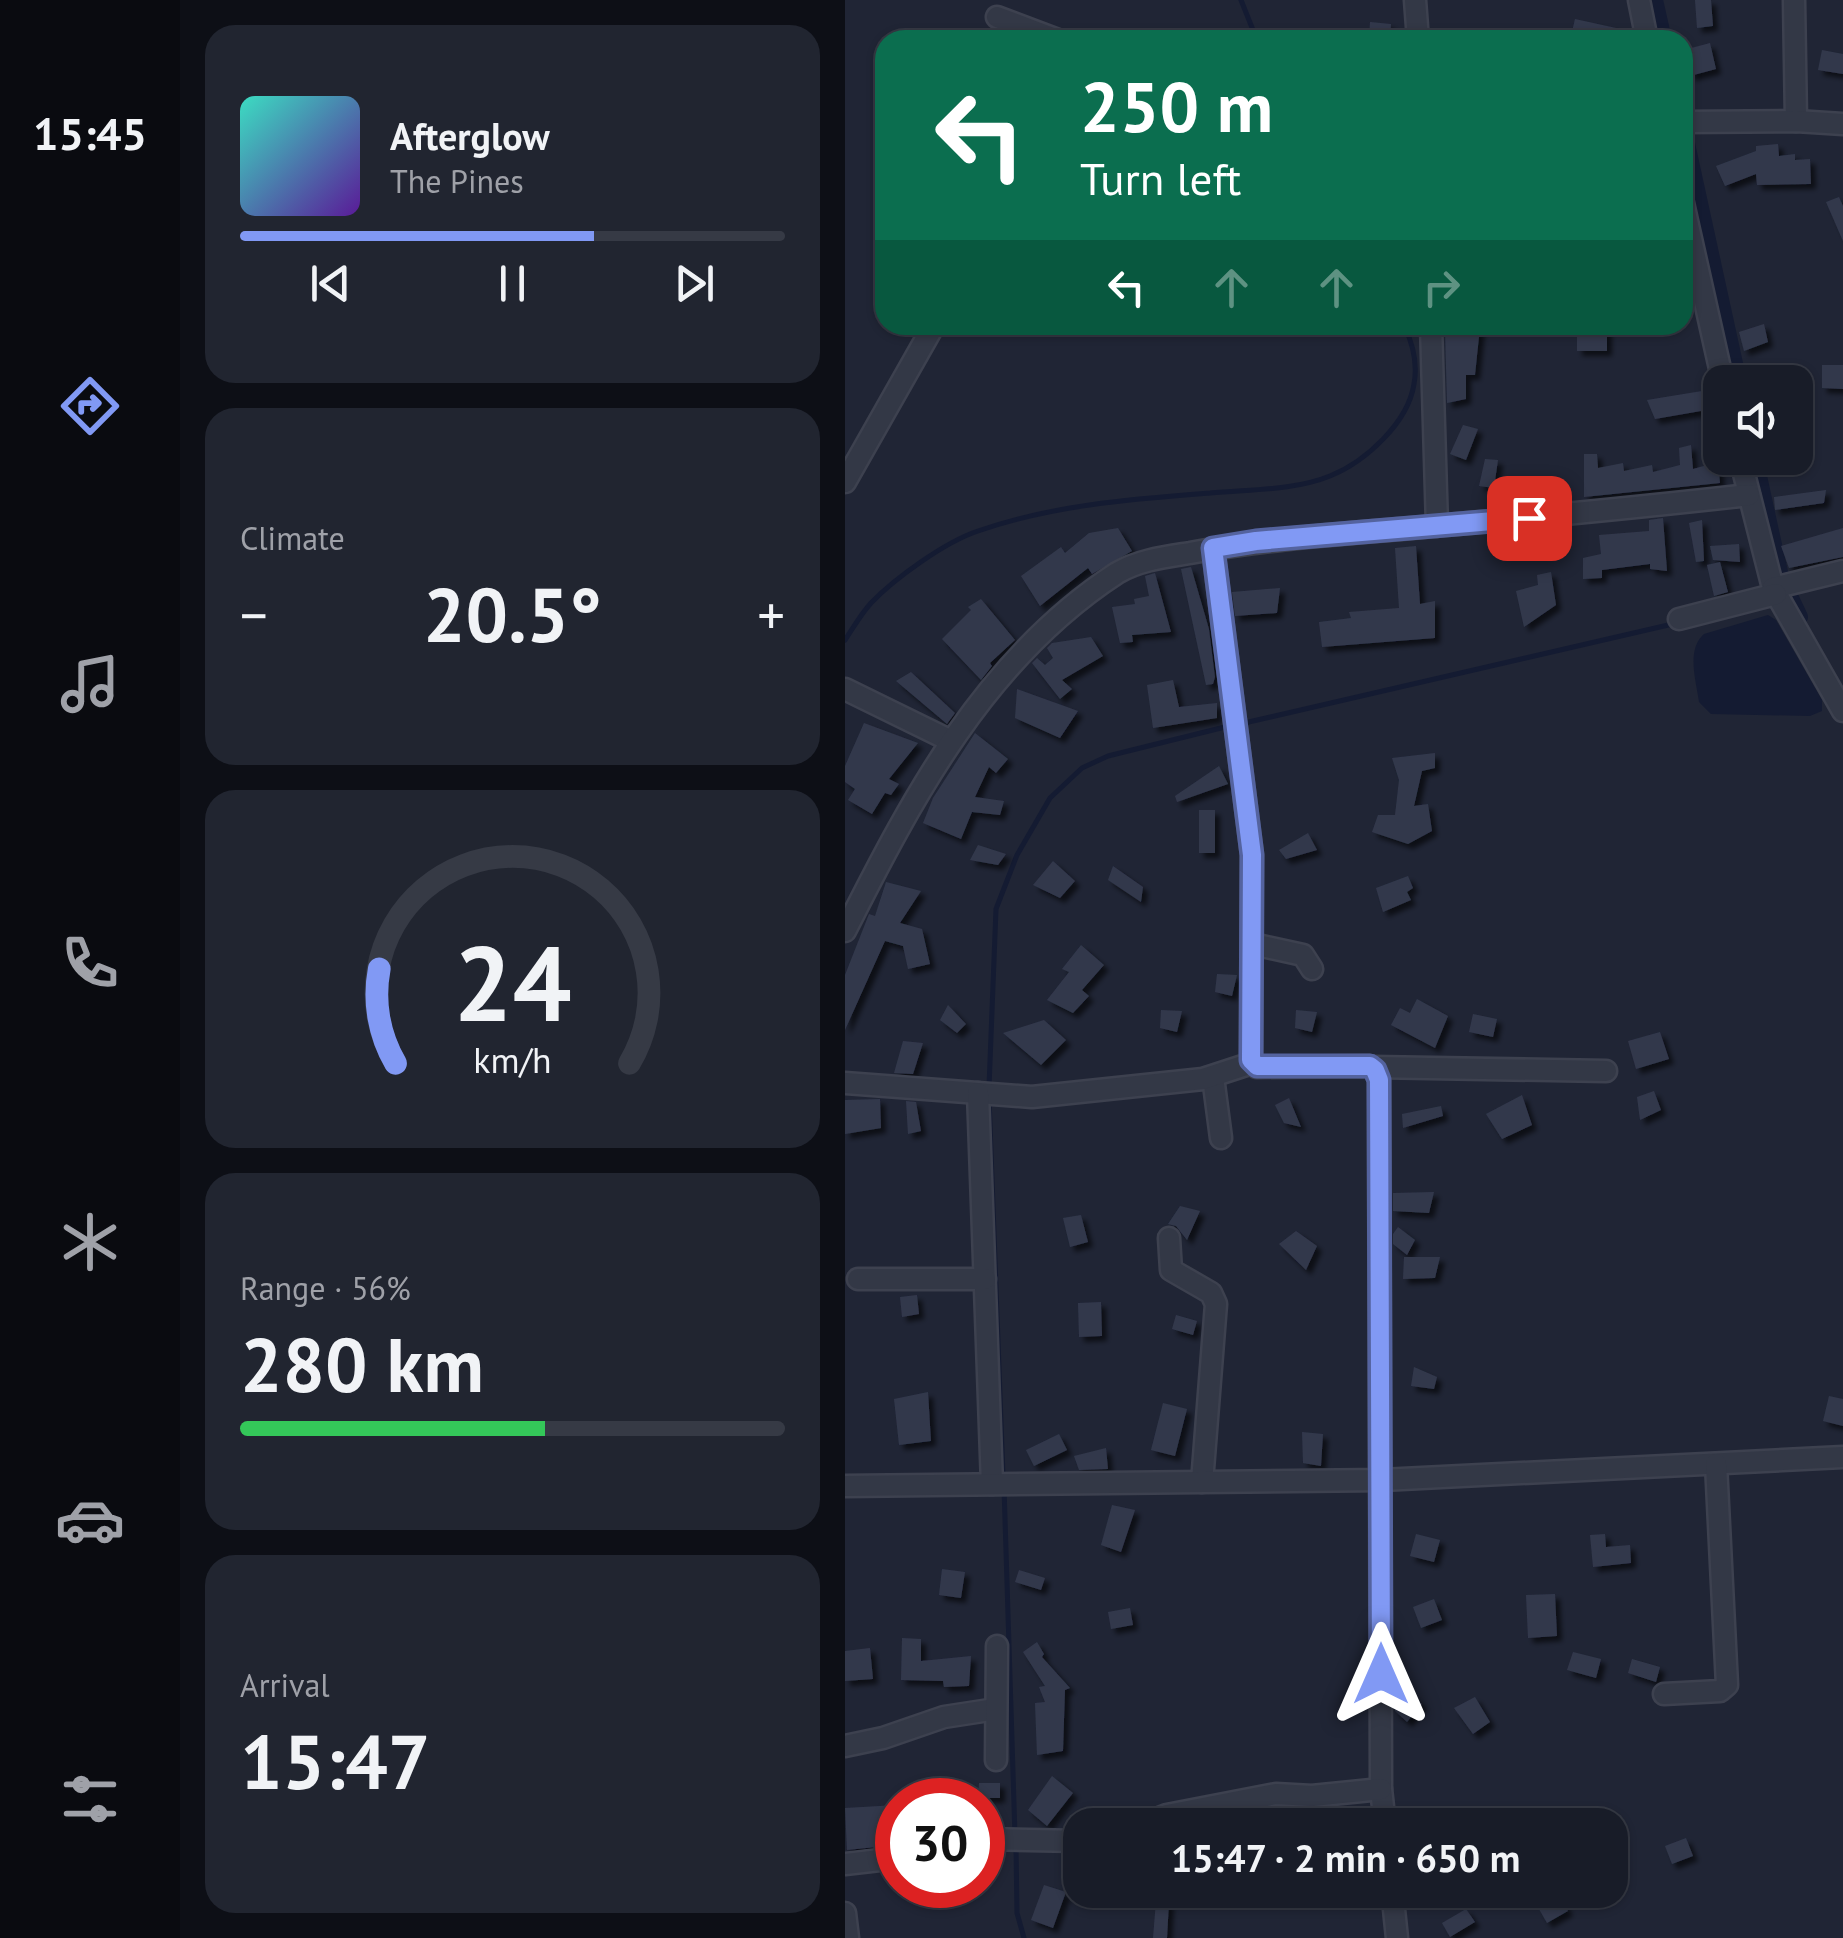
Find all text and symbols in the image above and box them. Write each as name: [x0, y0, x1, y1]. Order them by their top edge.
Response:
text: 250 m: [1080, 61, 1273, 151]
icon: left: [915, 70, 1045, 200]
text: 15:45: [33, 104, 147, 162]
text: Afterglow: [390, 111, 550, 160]
text: Turn left: [1080, 149, 1241, 207]
text: The Pines: [390, 160, 524, 202]
icon: previous: [303, 256, 358, 311]
icon: pause: [485, 256, 540, 311]
icon: next: [667, 256, 722, 311]
icon: left: [1099, 260, 1154, 315]
icon: ahead: [1204, 260, 1259, 315]
icon: ahead: [1309, 260, 1364, 315]
icon: right: [1414, 260, 1469, 315]
map controls: [1703, 365, 1813, 475]
button: sound: [1703, 365, 1813, 475]
icon: directions: [55, 371, 125, 441]
pin: [1487, 476, 1572, 561]
icon: arrive: [1502, 491, 1557, 546]
text: Climate: [240, 517, 345, 559]
text: 20.5°: [423, 566, 602, 663]
text: −: [240, 579, 268, 650]
text: +: [757, 579, 785, 650]
icon: music: [55, 649, 125, 719]
text: 24: [454, 915, 571, 1050]
icon: phone: [55, 928, 125, 998]
text: km/h: [473, 1037, 552, 1083]
icon: climate: [55, 1207, 125, 1277]
text: Range · 56%: [240, 1267, 411, 1309]
text: 280 km: [240, 1316, 484, 1413]
icon: car: [55, 1485, 125, 1555]
position arrow: [1329, 1622, 1433, 1726]
text: Arrival: [240, 1664, 330, 1706]
text: 15:47: [240, 1713, 430, 1810]
icon: filters: [55, 1764, 125, 1834]
speed limit sign: 30: [875, 1778, 1005, 1908]
text: 15:47 · 2 min · 650 m: [1171, 1833, 1520, 1882]

